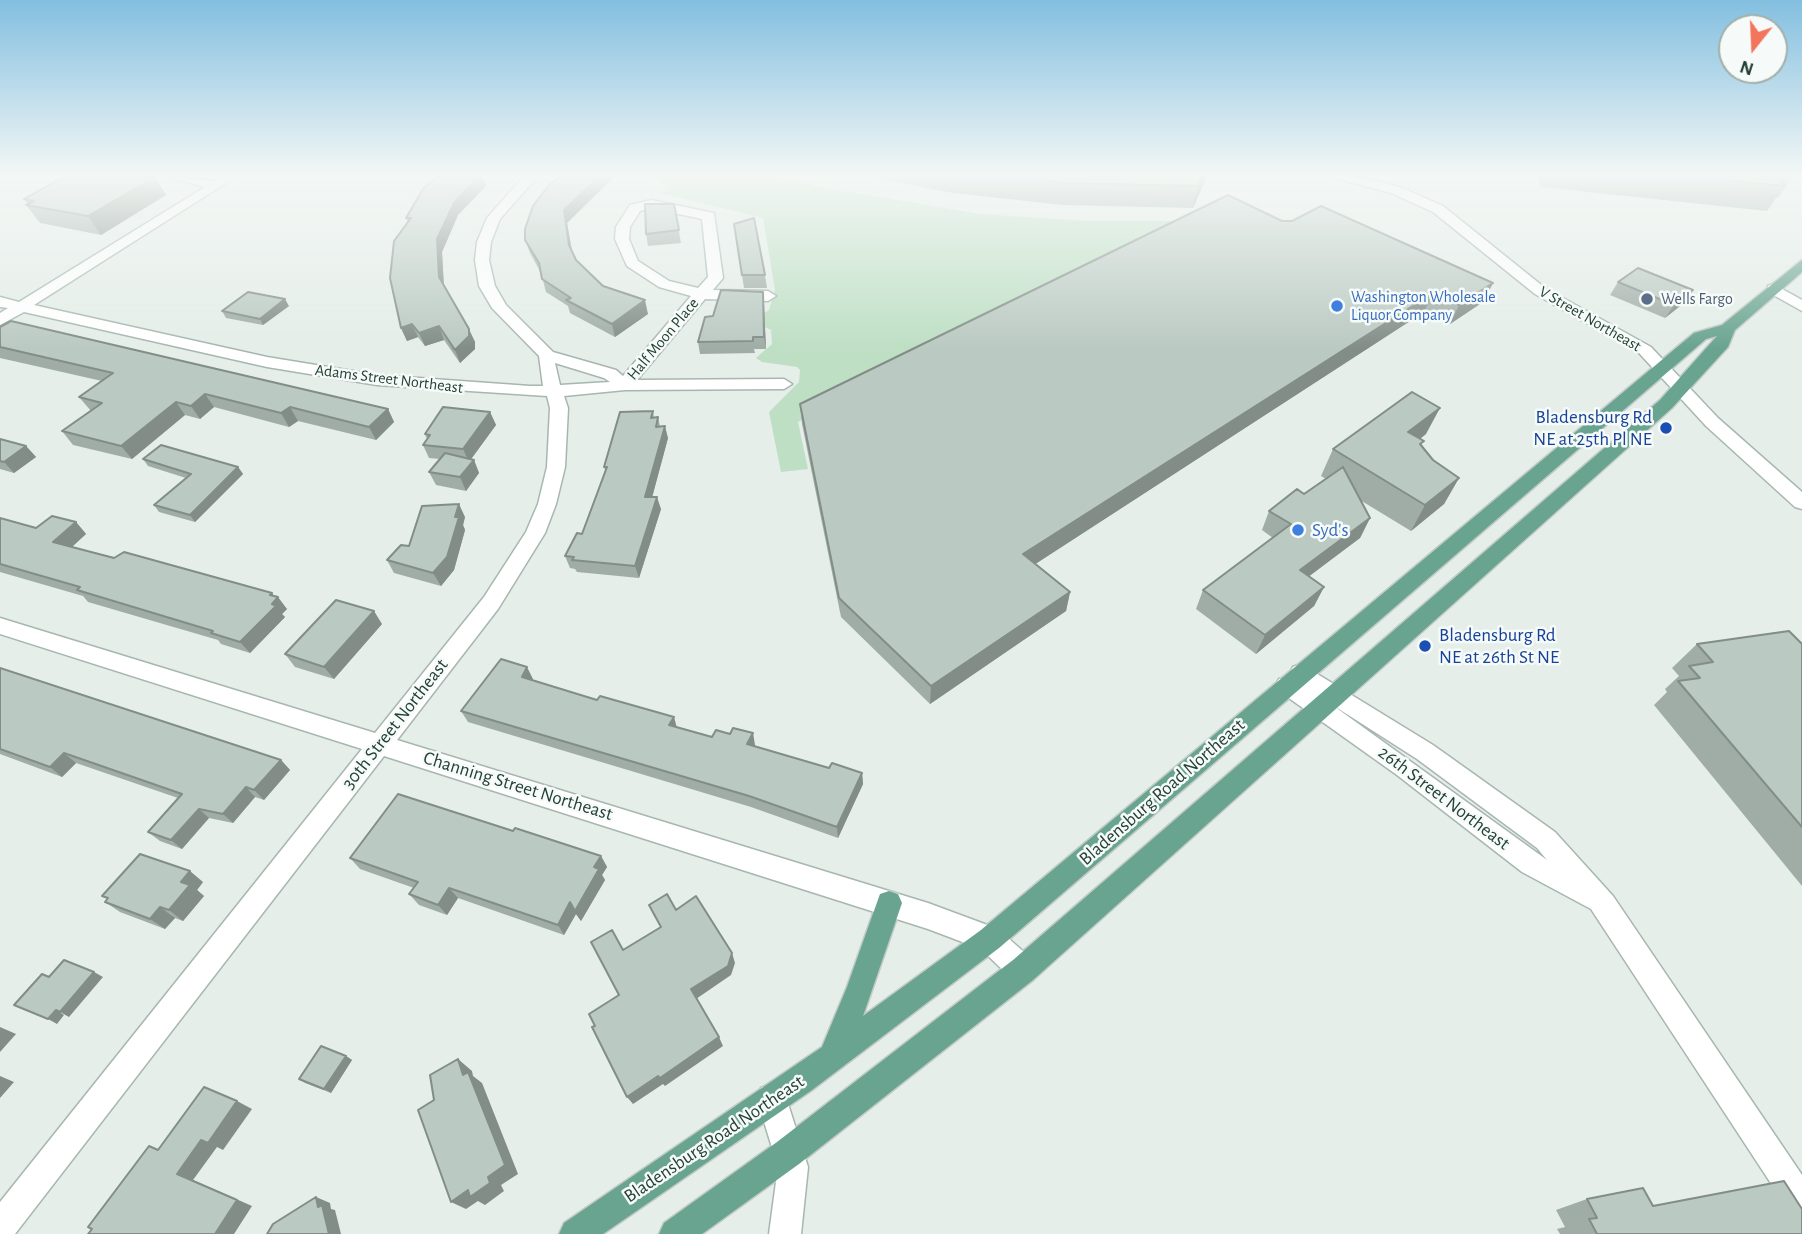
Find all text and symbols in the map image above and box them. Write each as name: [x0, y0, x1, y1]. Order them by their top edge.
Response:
north arrow: [1718, 14, 1788, 84]
text: N: [1738, 56, 1756, 79]
street label: V Street Northeast: [1536, 282, 1644, 356]
place label: Washington Wholesale Liquor Company: [1351, 287, 1496, 325]
place label: Wells Fargo: [1661, 289, 1733, 309]
marker: Wells Fargo: [1639, 291, 1655, 307]
street label: Half Moon Place: [623, 294, 703, 384]
marker: Washington Wholesale Liquor Company: [1329, 298, 1345, 314]
street label: Adams Street Northeast: [314, 360, 464, 398]
place label: Bladensburg Rd NE at 25th Pl NE: [1533, 406, 1652, 450]
marker: Bladensburg Rd NE at 25th Pl NE: [1658, 420, 1674, 436]
place label: Syd's: [1312, 519, 1348, 541]
marker: Syd's: [1290, 522, 1306, 538]
place label: Bladensburg Rd NE at 26th St NE: [1439, 624, 1559, 668]
marker: Bladensburg Rd NE at 26th St NE: [1417, 638, 1433, 654]
street label: 30th Street Northeast: [337, 654, 453, 794]
street label: Bladensburg Road Northeast: [1074, 714, 1250, 870]
street label: 26th Street Northeast: [1374, 741, 1514, 855]
street label: Channing Street Northeast: [421, 746, 615, 826]
street label: Bladensburg Road Northeast: [620, 1070, 808, 1208]

